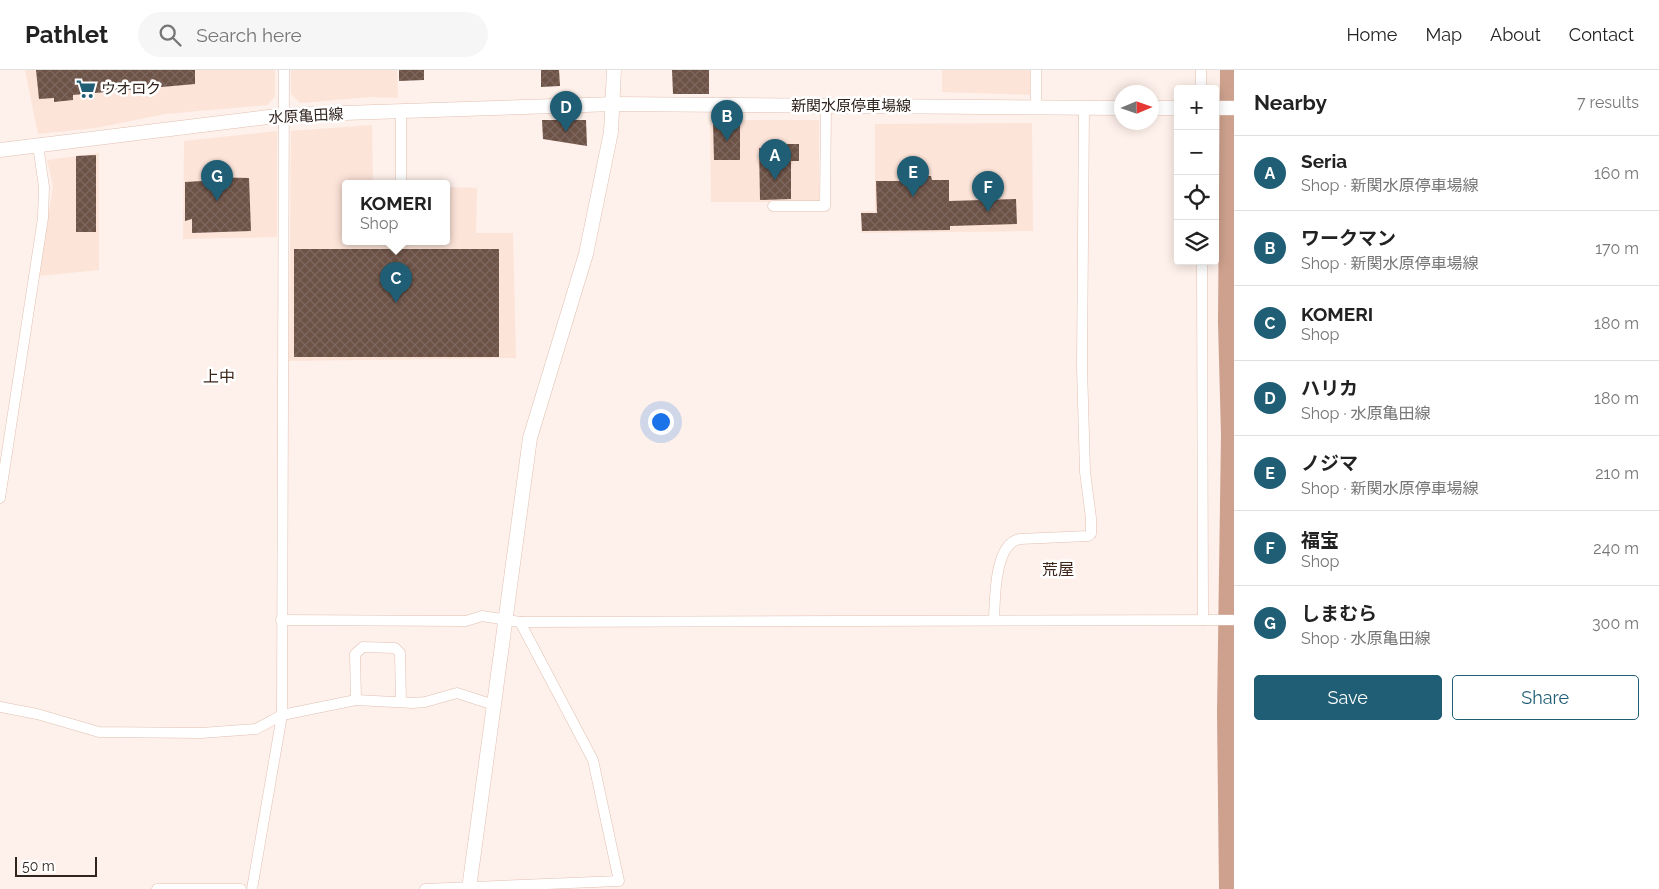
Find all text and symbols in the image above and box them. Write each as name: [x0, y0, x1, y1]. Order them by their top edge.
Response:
search box: [138, 12, 488, 57]
text: Pathlet: [25, 20, 108, 49]
icon: search: [156, 21, 184, 49]
text: Search here: [196, 24, 302, 46]
text: Home: [1346, 24, 1397, 45]
text: Map: [1425, 24, 1462, 45]
text: About: [1490, 24, 1541, 45]
text: Contact: [1569, 24, 1634, 45]
supermarket icon: ウオロク: [75, 78, 97, 100]
place label: ウオロク: [101, 80, 161, 98]
north arrow: [1114, 85, 1159, 130]
map controls: [1174, 85, 1219, 265]
button: +: [1174, 85, 1219, 130]
text: Nearby: [1254, 90, 1327, 115]
pin: D: [550, 91, 582, 132]
text: 7 results: [1577, 93, 1639, 112]
street label: 新関水原停車場線: [791, 97, 911, 115]
pin: B: [711, 100, 743, 141]
street label: 水原亀田線: [268, 105, 344, 127]
button: −: [1174, 130, 1219, 175]
pin: A: [759, 139, 791, 180]
text: Seria: [1301, 150, 1347, 172]
pin: E: [897, 156, 929, 197]
pin: G: [201, 160, 233, 201]
text: A: [1265, 164, 1275, 183]
text: 160 m: [1594, 164, 1639, 183]
pin: F: [972, 171, 1004, 212]
button: locate: [1174, 175, 1219, 220]
text: Shop · 新関水原停車場線: [1301, 176, 1479, 195]
popup: [342, 180, 450, 245]
text: KOMERI: [360, 192, 432, 214]
text: Shop: [360, 214, 398, 233]
button: layers: [1174, 220, 1219, 265]
text: ワークマン: [1301, 227, 1396, 249]
text: B: [1265, 239, 1275, 258]
text: 170 m: [1595, 239, 1639, 258]
text: Shop · 新関水原停車場線: [1301, 254, 1479, 273]
pin: C: [380, 262, 412, 303]
text: KOMERI: [1301, 303, 1373, 325]
text: C: [1265, 314, 1275, 333]
text: 180 m: [1594, 314, 1639, 333]
text: Shop: [1301, 325, 1339, 344]
district label: 上中: [203, 367, 235, 386]
text: ハリカ: [1301, 377, 1358, 399]
text: D: [1264, 389, 1276, 408]
text: 180 m: [1594, 389, 1639, 408]
text: Shop · 水原亀田線: [1301, 404, 1431, 423]
your location: [648, 409, 674, 435]
text: ノジマ: [1301, 452, 1358, 474]
text: E: [1265, 464, 1275, 483]
text: 210 m: [1595, 464, 1639, 483]
text: Shop · 新関水原停車場線: [1301, 479, 1479, 498]
text: 福宝: [1301, 529, 1339, 551]
text: F: [1265, 539, 1275, 558]
text: 240 m: [1593, 539, 1639, 558]
text: Shop: [1301, 552, 1339, 571]
district label: 荒屋: [1042, 560, 1074, 579]
text: しまむら: [1301, 602, 1377, 624]
text: G: [1264, 614, 1276, 633]
text: 300 m: [1592, 614, 1639, 633]
text: Shop · 水原亀田線: [1301, 629, 1431, 648]
button: Save: [1254, 675, 1442, 720]
button: Share: [1452, 675, 1639, 720]
scale bar: [15, 854, 98, 877]
text: 50 m: [22, 858, 55, 874]

